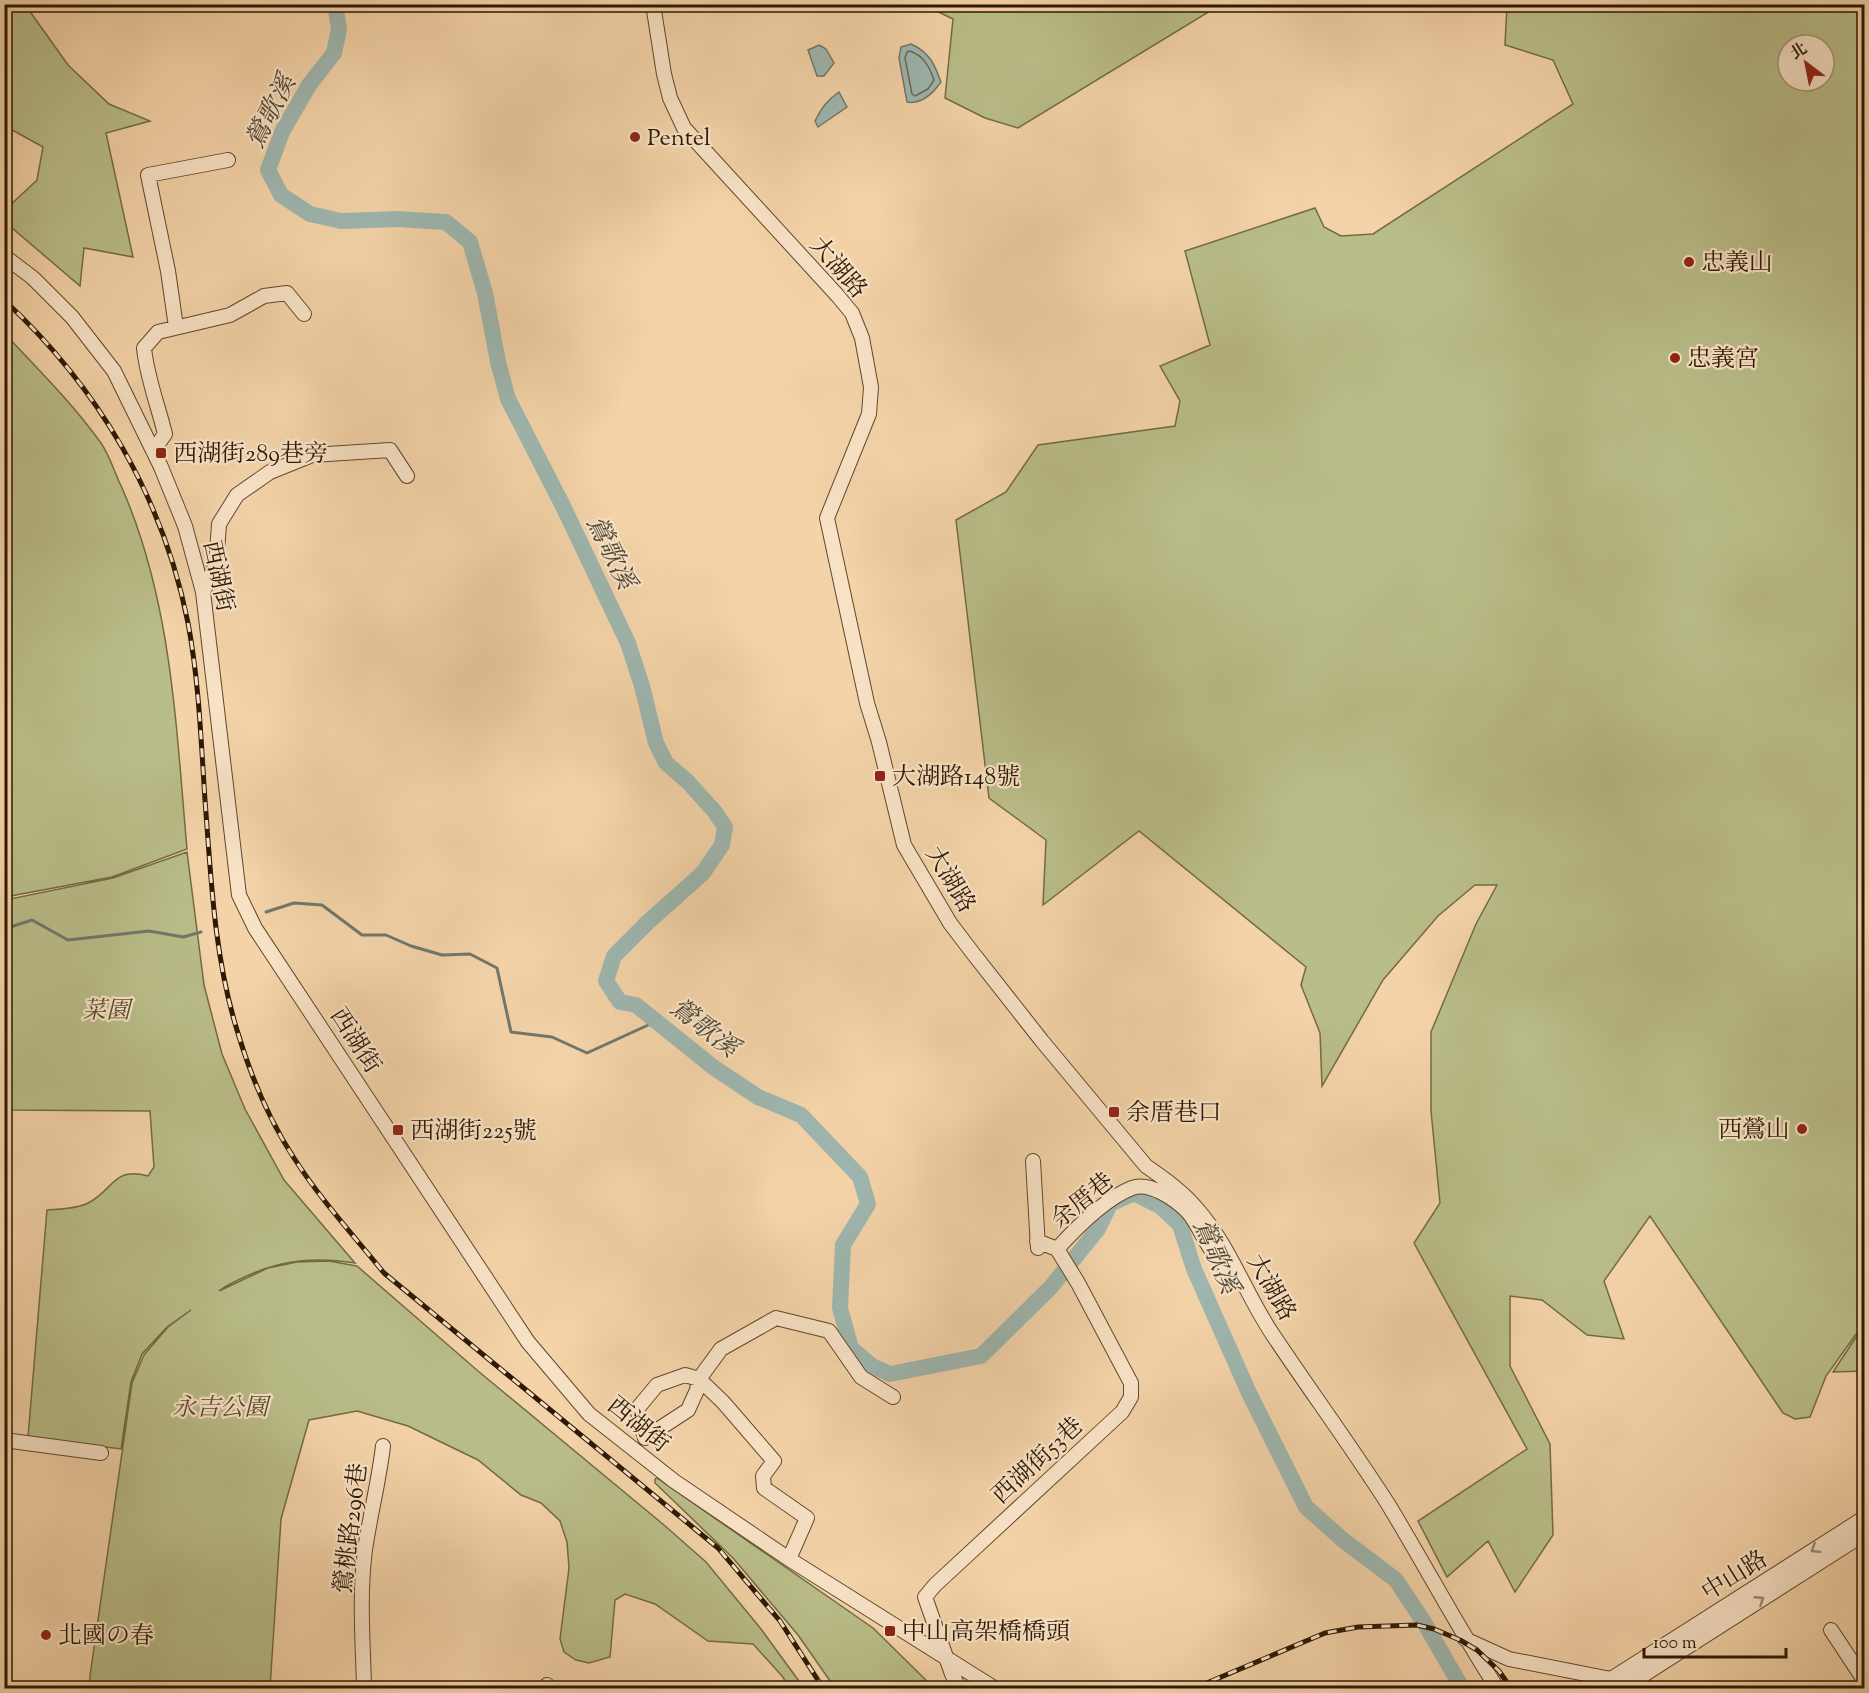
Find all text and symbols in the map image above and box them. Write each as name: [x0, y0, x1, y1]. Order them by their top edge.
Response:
north arrow: [1776, 33, 1836, 93]
text: 北: [1786, 38, 1812, 66]
water label: 鶯歌溪: [238, 66, 308, 155]
place label: Pentel: [647, 122, 711, 156]
marker: Pentel: [628, 130, 642, 144]
street label: 大湖路: [801, 230, 874, 307]
place label: 忠義山: [1701, 247, 1773, 281]
marker: 忠義山: [1682, 255, 1696, 269]
place label: 忠義宮: [1687, 343, 1759, 377]
marker: 忠義宮: [1668, 351, 1682, 365]
place label: 西湖街289巷旁: [173, 438, 328, 472]
marker: 西湖街289巷旁: [154, 446, 168, 460]
water label: 鶯歌溪: [576, 510, 645, 599]
street label: 西湖街: [193, 538, 241, 615]
place label: 大湖路148號: [892, 761, 1020, 795]
marker: 大湖路148號: [873, 769, 887, 783]
street label: 大湖路: [916, 840, 982, 920]
water label: 鶯歌溪: [661, 990, 748, 1069]
park label: 菜園: [82, 995, 134, 1029]
street label: 西湖街: [320, 1002, 388, 1081]
place label: 余厝巷口: [1126, 1097, 1222, 1131]
marker: 余厝巷口: [1107, 1105, 1121, 1119]
place label: 西鶯山: [1718, 1114, 1790, 1148]
place label: 西湖街225號: [410, 1115, 537, 1149]
marker: 西鶯山: [1795, 1122, 1809, 1136]
marker: 西湖街225號: [391, 1123, 405, 1137]
street label: 余厝巷: [1045, 1166, 1122, 1237]
water label: 鶯歌溪: [1182, 1214, 1248, 1303]
street label: 大湖路: [1238, 1248, 1303, 1328]
street label: 西湖街: [599, 1390, 676, 1461]
park label: 永吉公園: [172, 1392, 272, 1426]
street label: 西湖街53巷: [985, 1410, 1092, 1513]
street label: 鶯桃路296巷: [327, 1461, 377, 1595]
one-way arrow: [1811, 1542, 1821, 1554]
street label: 中山路: [1696, 1543, 1775, 1610]
one-way arrow: [1754, 1597, 1765, 1608]
place label: 中山高架橋橋頭: [902, 1616, 1070, 1650]
place label: 北國の春: [58, 1620, 154, 1654]
scale bar: [1644, 1621, 1786, 1659]
marker: 中山高架橋橋頭: [883, 1624, 897, 1638]
marker: 北國の春: [39, 1628, 53, 1642]
text: 100 m: [1653, 1631, 1697, 1657]

